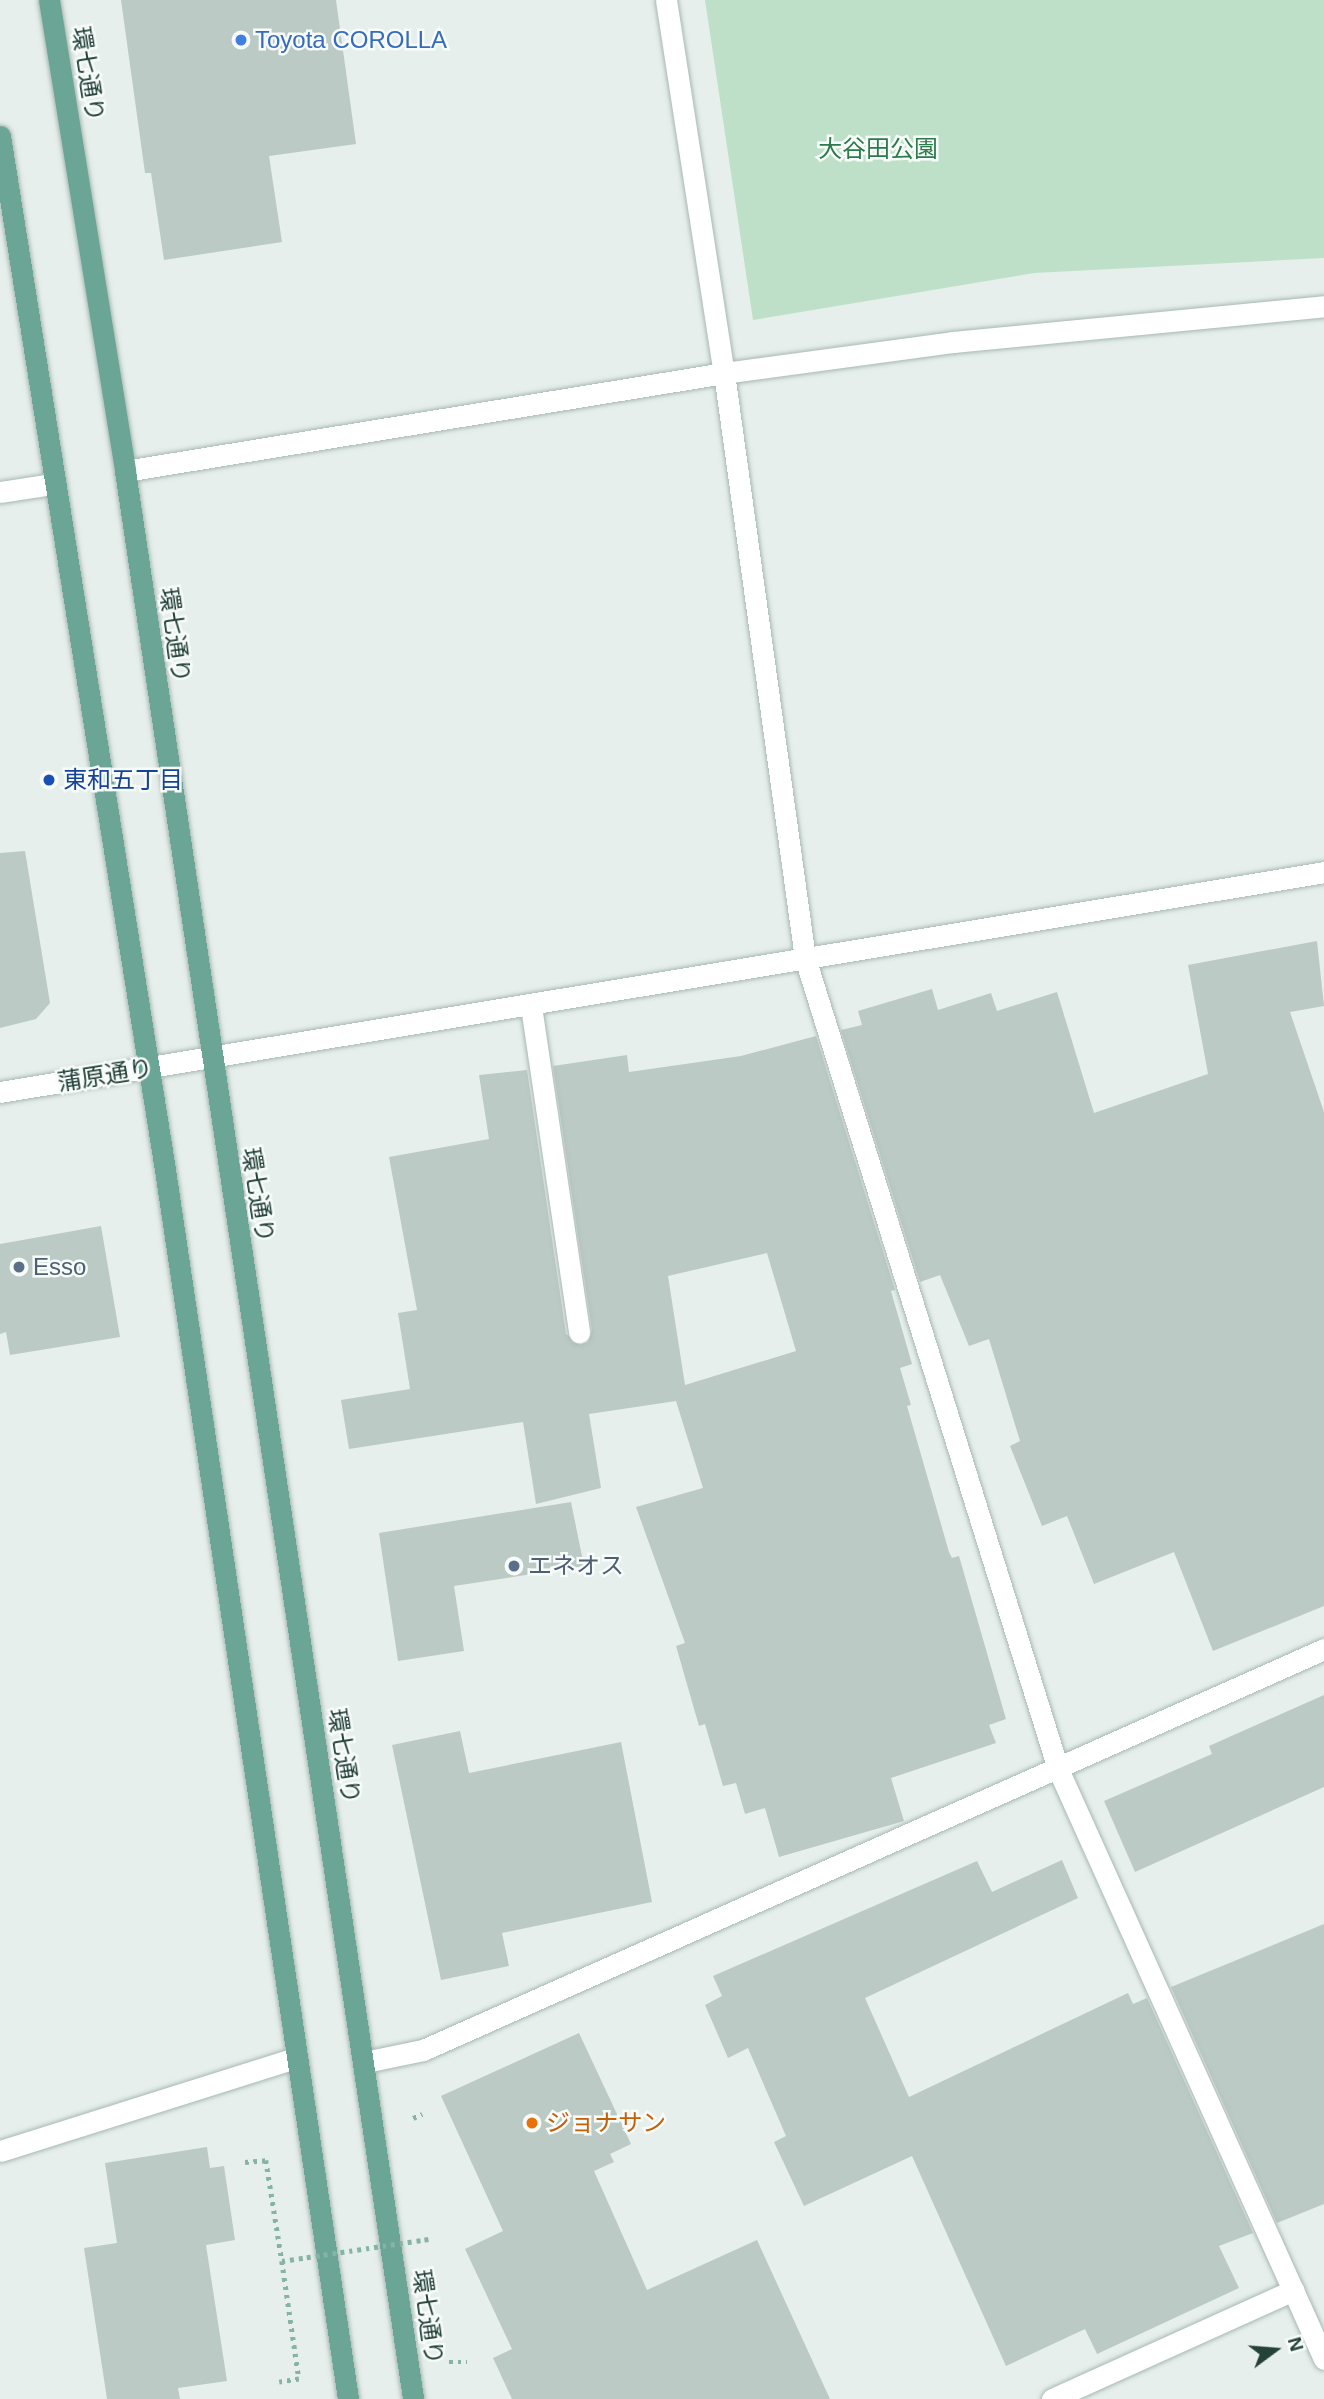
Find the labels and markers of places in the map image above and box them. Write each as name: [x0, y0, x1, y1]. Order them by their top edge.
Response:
place label: Toyota COROLLA: [255, 26, 447, 54]
marker: Toyota COROLLA: [233, 32, 249, 48]
place label: 東和五丁目: [63, 766, 183, 794]
marker: 東和五丁目: [41, 772, 57, 788]
place label: Esso: [33, 1253, 86, 1281]
marker: Esso: [11, 1259, 27, 1275]
place label: エネオス: [528, 1552, 624, 1580]
marker: エネオス: [506, 1558, 522, 1574]
place label: ジョナサン: [546, 2109, 666, 2137]
marker: ジョナサン: [524, 2115, 540, 2131]

